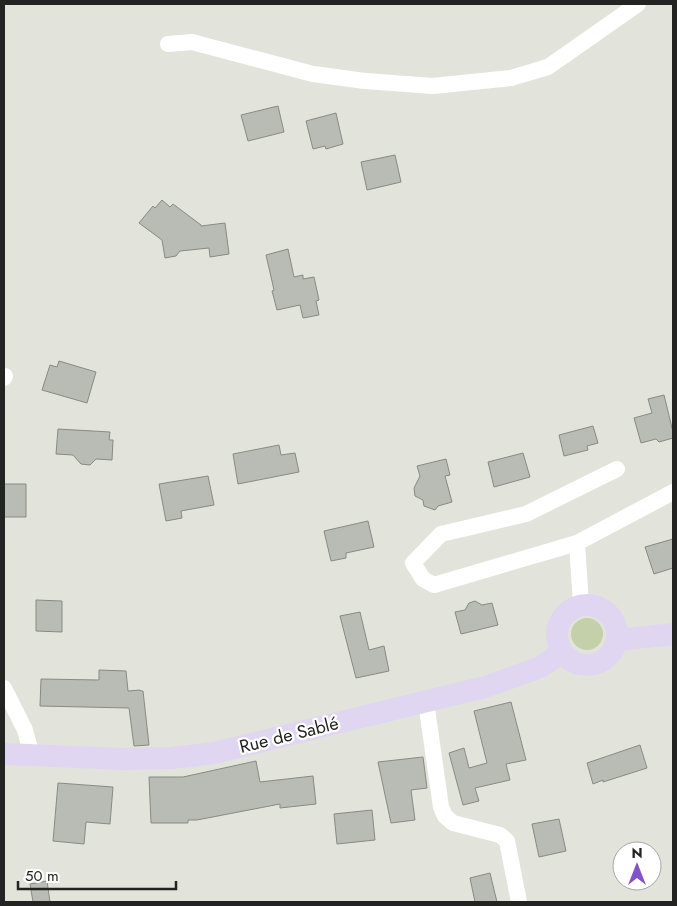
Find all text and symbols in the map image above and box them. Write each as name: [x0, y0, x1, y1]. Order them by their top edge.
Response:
street label: Rue de Sablé: [237, 710, 341, 760]
north arrow: [612, 841, 662, 891]
text: N: [631, 843, 643, 863]
scale bar: [18, 858, 175, 890]
text: 50 m: [25, 865, 59, 887]

